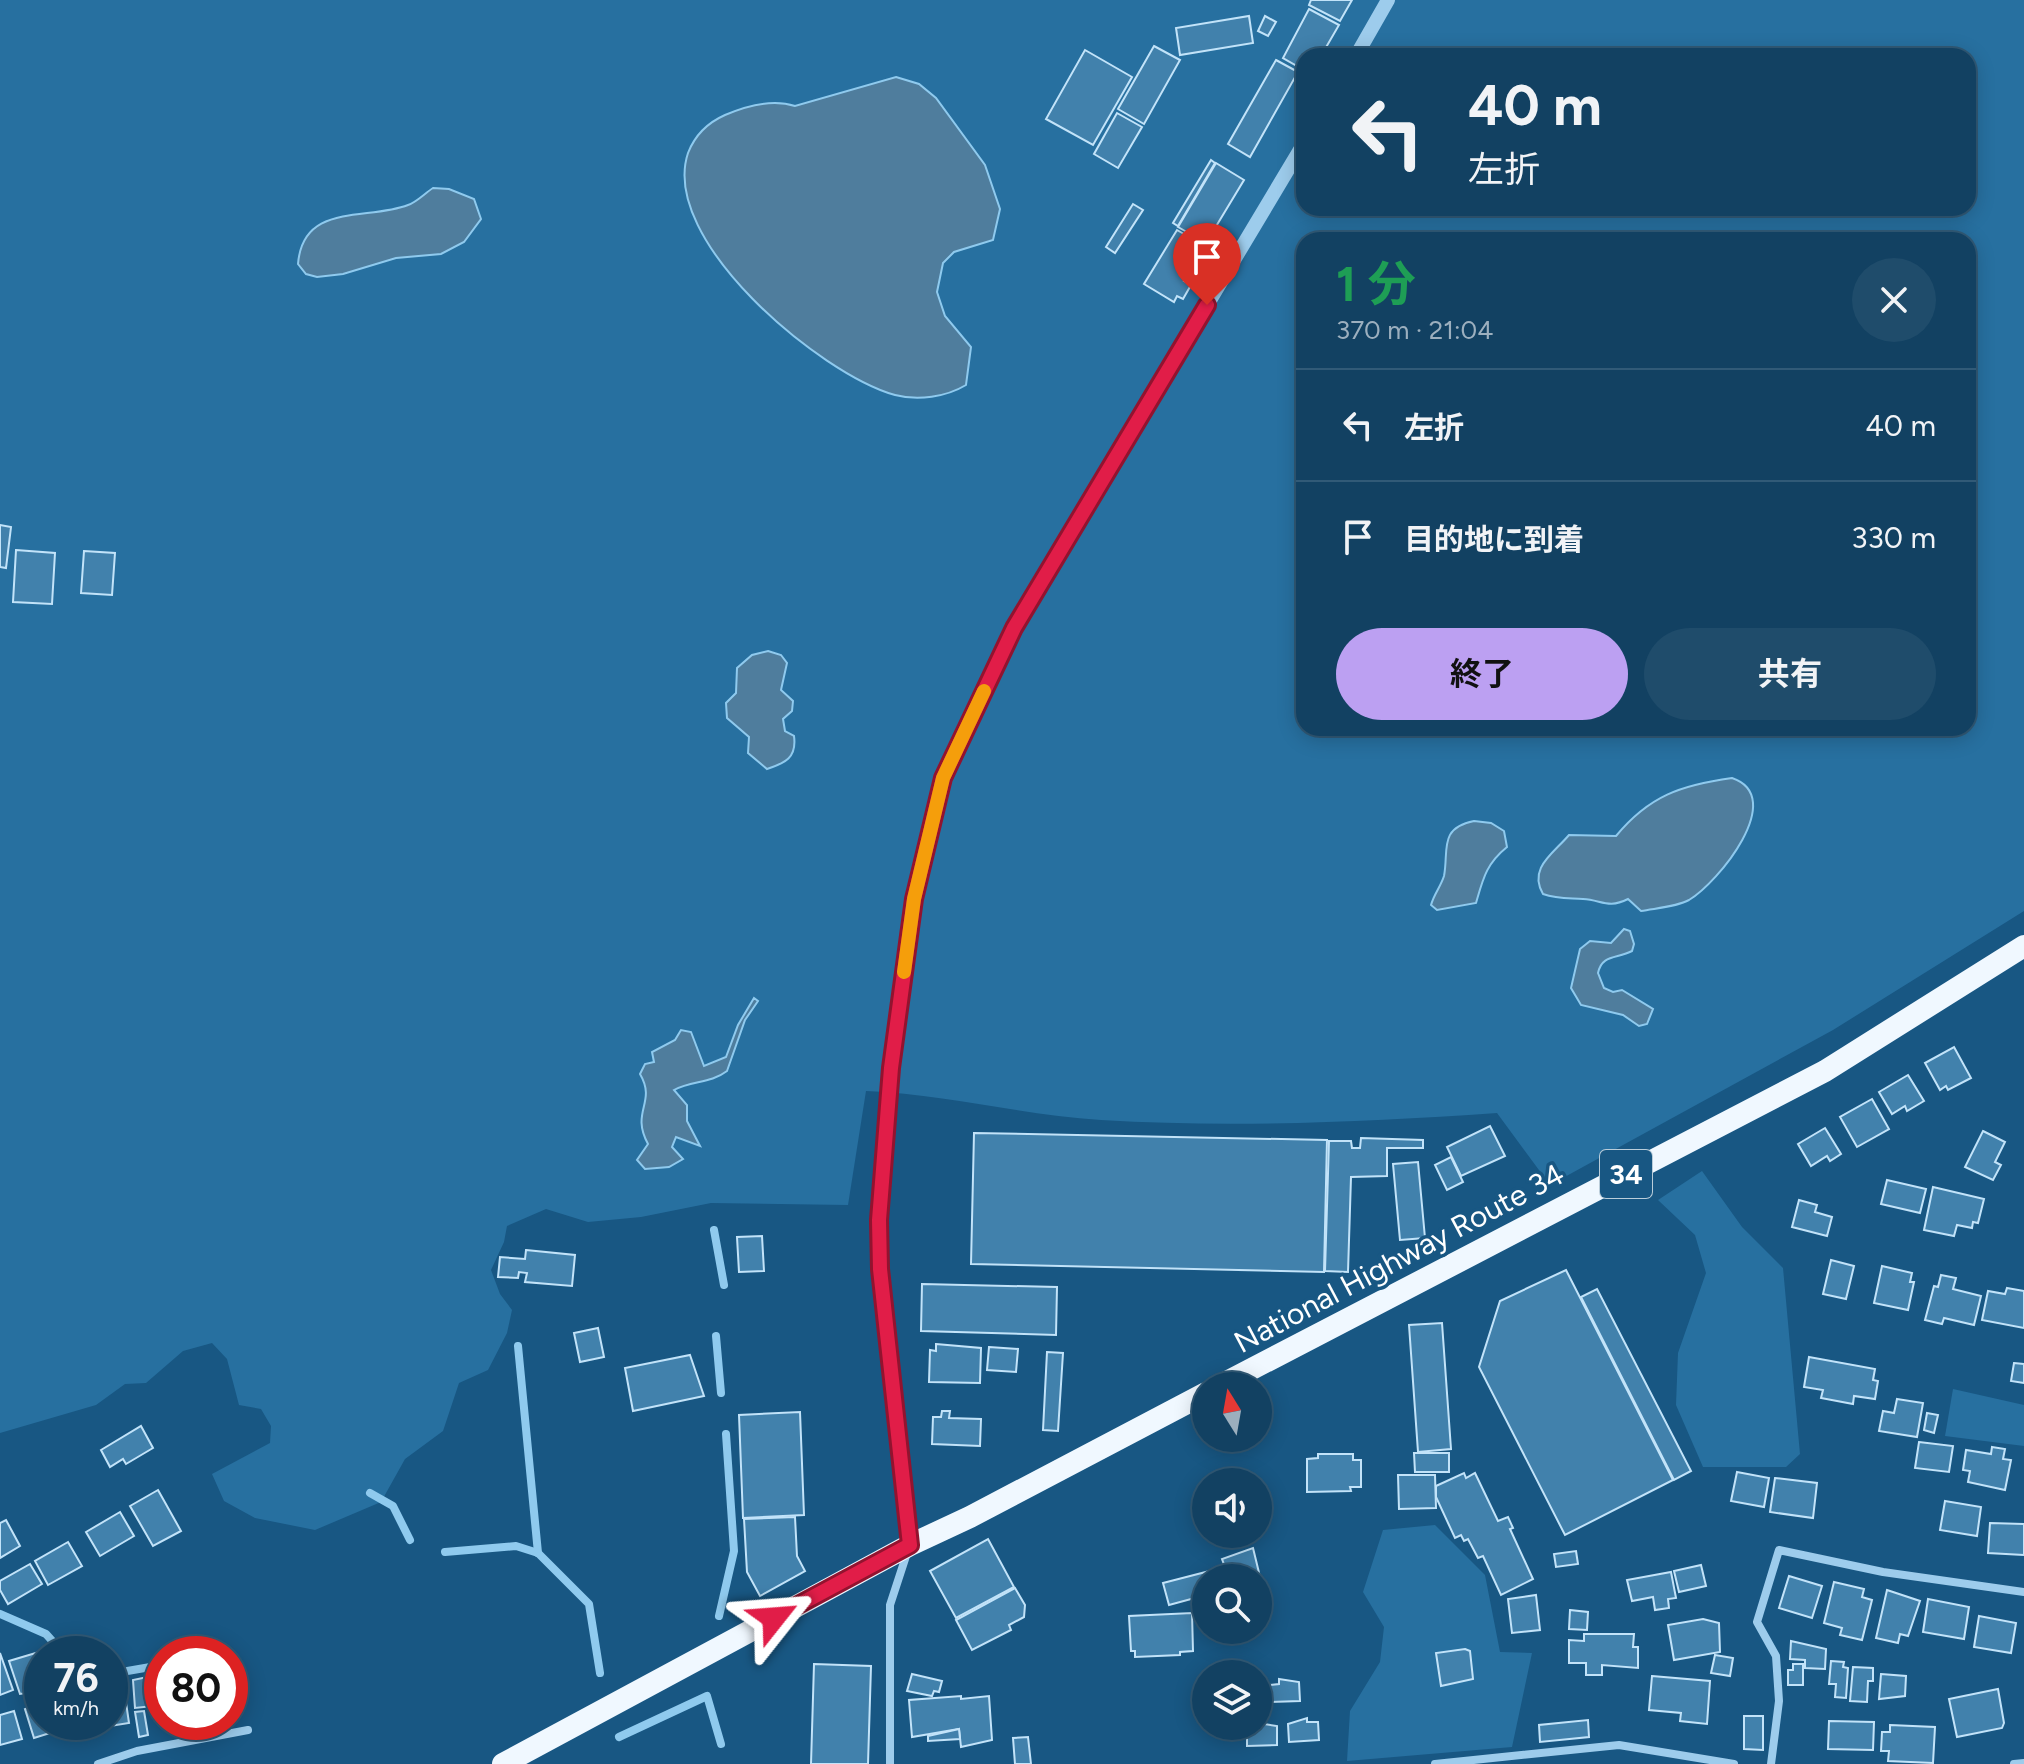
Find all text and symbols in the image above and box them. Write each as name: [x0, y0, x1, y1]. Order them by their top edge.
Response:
text: 40 m: [1468, 72, 1602, 139]
icon: left: [1336, 80, 1440, 184]
text: 左折: [1468, 148, 1540, 191]
pin: [1173, 223, 1241, 305]
icon: arrive: [1185, 235, 1229, 279]
text: 1 分: [1336, 255, 1416, 313]
button: close: [1852, 258, 1936, 342]
text: 370 m · 21:04: [1336, 314, 1493, 346]
icon: left: [1336, 403, 1380, 447]
text: 40 m: [1865, 407, 1936, 444]
text: 左折: [1404, 409, 1464, 446]
icon: arrive: [1336, 515, 1380, 559]
text: 330 m: [1851, 519, 1936, 556]
text: 目的地に到着: [1404, 521, 1584, 558]
button: 終了: [1336, 628, 1628, 720]
button: 共有: [1644, 628, 1936, 720]
road number: 34: [1600, 1150, 1652, 1198]
street label: National Highway Route 34: [1228, 1155, 1570, 1361]
north arrow: [1192, 1372, 1272, 1452]
map controls: [1192, 1372, 1272, 1740]
button: sound: [1192, 1468, 1272, 1548]
button: search: [1192, 1564, 1272, 1644]
position arrow: [732, 1576, 816, 1660]
speed limit sign: 80: [144, 1636, 248, 1740]
text: 76: [53, 1654, 99, 1702]
button: layers: [1192, 1660, 1272, 1740]
text: km/h: [53, 1696, 99, 1720]

